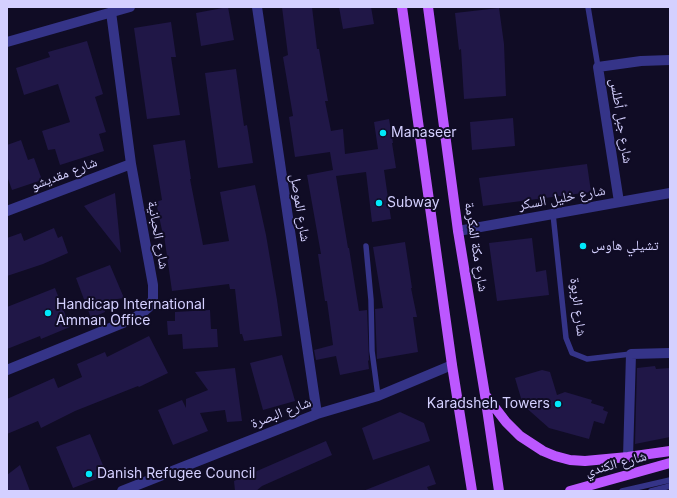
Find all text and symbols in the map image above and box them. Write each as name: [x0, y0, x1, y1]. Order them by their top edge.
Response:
street label: شارع جبل أطلس: [606, 77, 636, 165]
place label: Manaseer: [391, 125, 457, 141]
marker: Manaseer: [378, 128, 388, 138]
street label: شارع مقديشو: [28, 154, 100, 194]
street label: شارع الموصل: [286, 173, 314, 243]
street label: شارع خليل السكر: [517, 182, 607, 214]
place label: Subway: [387, 195, 440, 211]
marker: Subway: [374, 198, 384, 208]
street label: شارع الحبانية: [144, 200, 172, 270]
street label: شارع مكة المكرمة: [461, 201, 491, 293]
place label: تشيلي هاوس: [591, 238, 658, 254]
marker: تشيلي هاوس: [578, 241, 588, 251]
street label: شارع الربوة: [566, 277, 590, 337]
place label: Handicap International Amman Office: [56, 297, 205, 330]
marker: Handicap International Amman Office: [43, 308, 53, 318]
street label: شارع البصرة: [248, 394, 314, 432]
place label: Karadsheh Towers: [427, 396, 550, 412]
marker: Karadsheh Towers: [553, 399, 563, 409]
street label: شارع الكندي: [584, 448, 648, 480]
place label: Danish Refugee Council: [97, 466, 255, 482]
marker: Danish Refugee Council: [84, 469, 94, 479]

